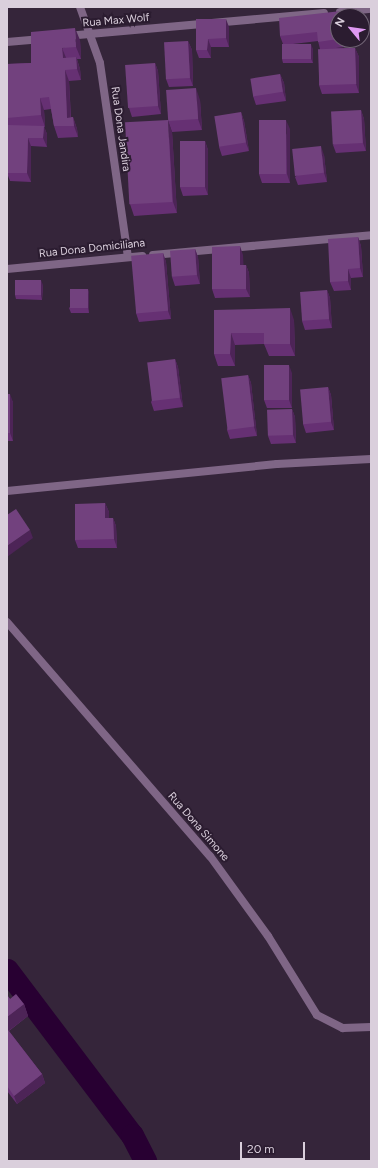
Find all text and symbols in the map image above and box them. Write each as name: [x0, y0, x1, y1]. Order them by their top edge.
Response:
north arrow: [330, 8, 370, 48]
street label: Rua Max Wolf: [82, 11, 150, 31]
text: N: [332, 16, 348, 29]
street label: Rua Dona Jandira: [108, 86, 132, 172]
street label: Rua Dona Domiciliana: [38, 237, 146, 261]
street label: Rua Dona Simone: [164, 790, 232, 864]
scale bar: [242, 1134, 307, 1160]
text: 20 m: [247, 1142, 275, 1156]

